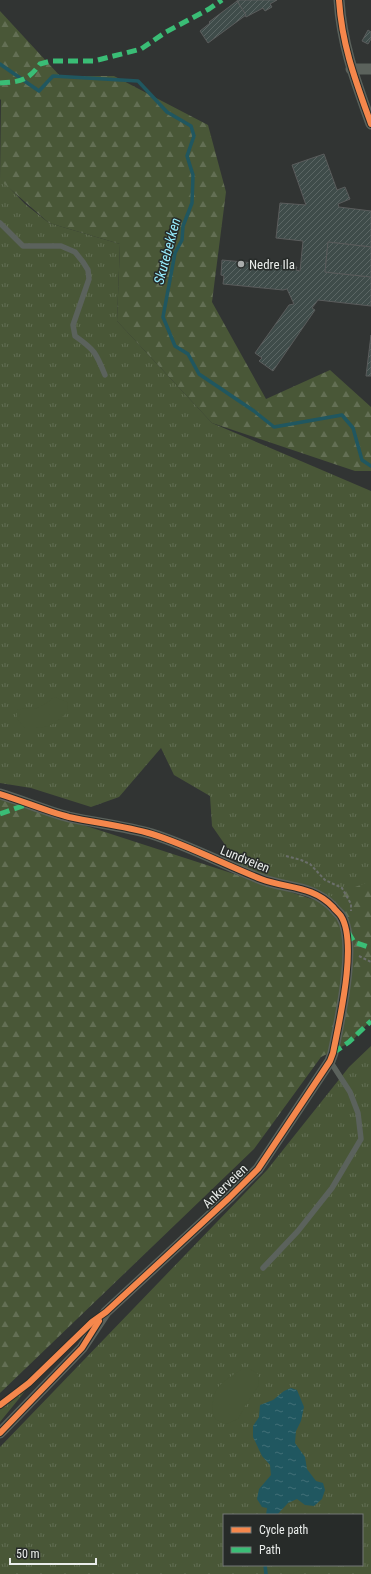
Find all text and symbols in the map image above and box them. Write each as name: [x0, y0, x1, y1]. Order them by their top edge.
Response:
water label: Skutebekken: [150, 216, 184, 286]
place label: Nedre Ila: [249, 257, 295, 272]
marker: Nedre Ila: [236, 259, 246, 269]
street label: Lundveien: [218, 842, 272, 876]
street label: Ankerveien: [199, 1161, 251, 1211]
legend: [223, 1514, 363, 1566]
text: Cycle path: [259, 1523, 309, 1537]
scale bar: [10, 1540, 96, 1566]
text: Path: [259, 1543, 281, 1557]
text: 50 m: [16, 1547, 40, 1561]

